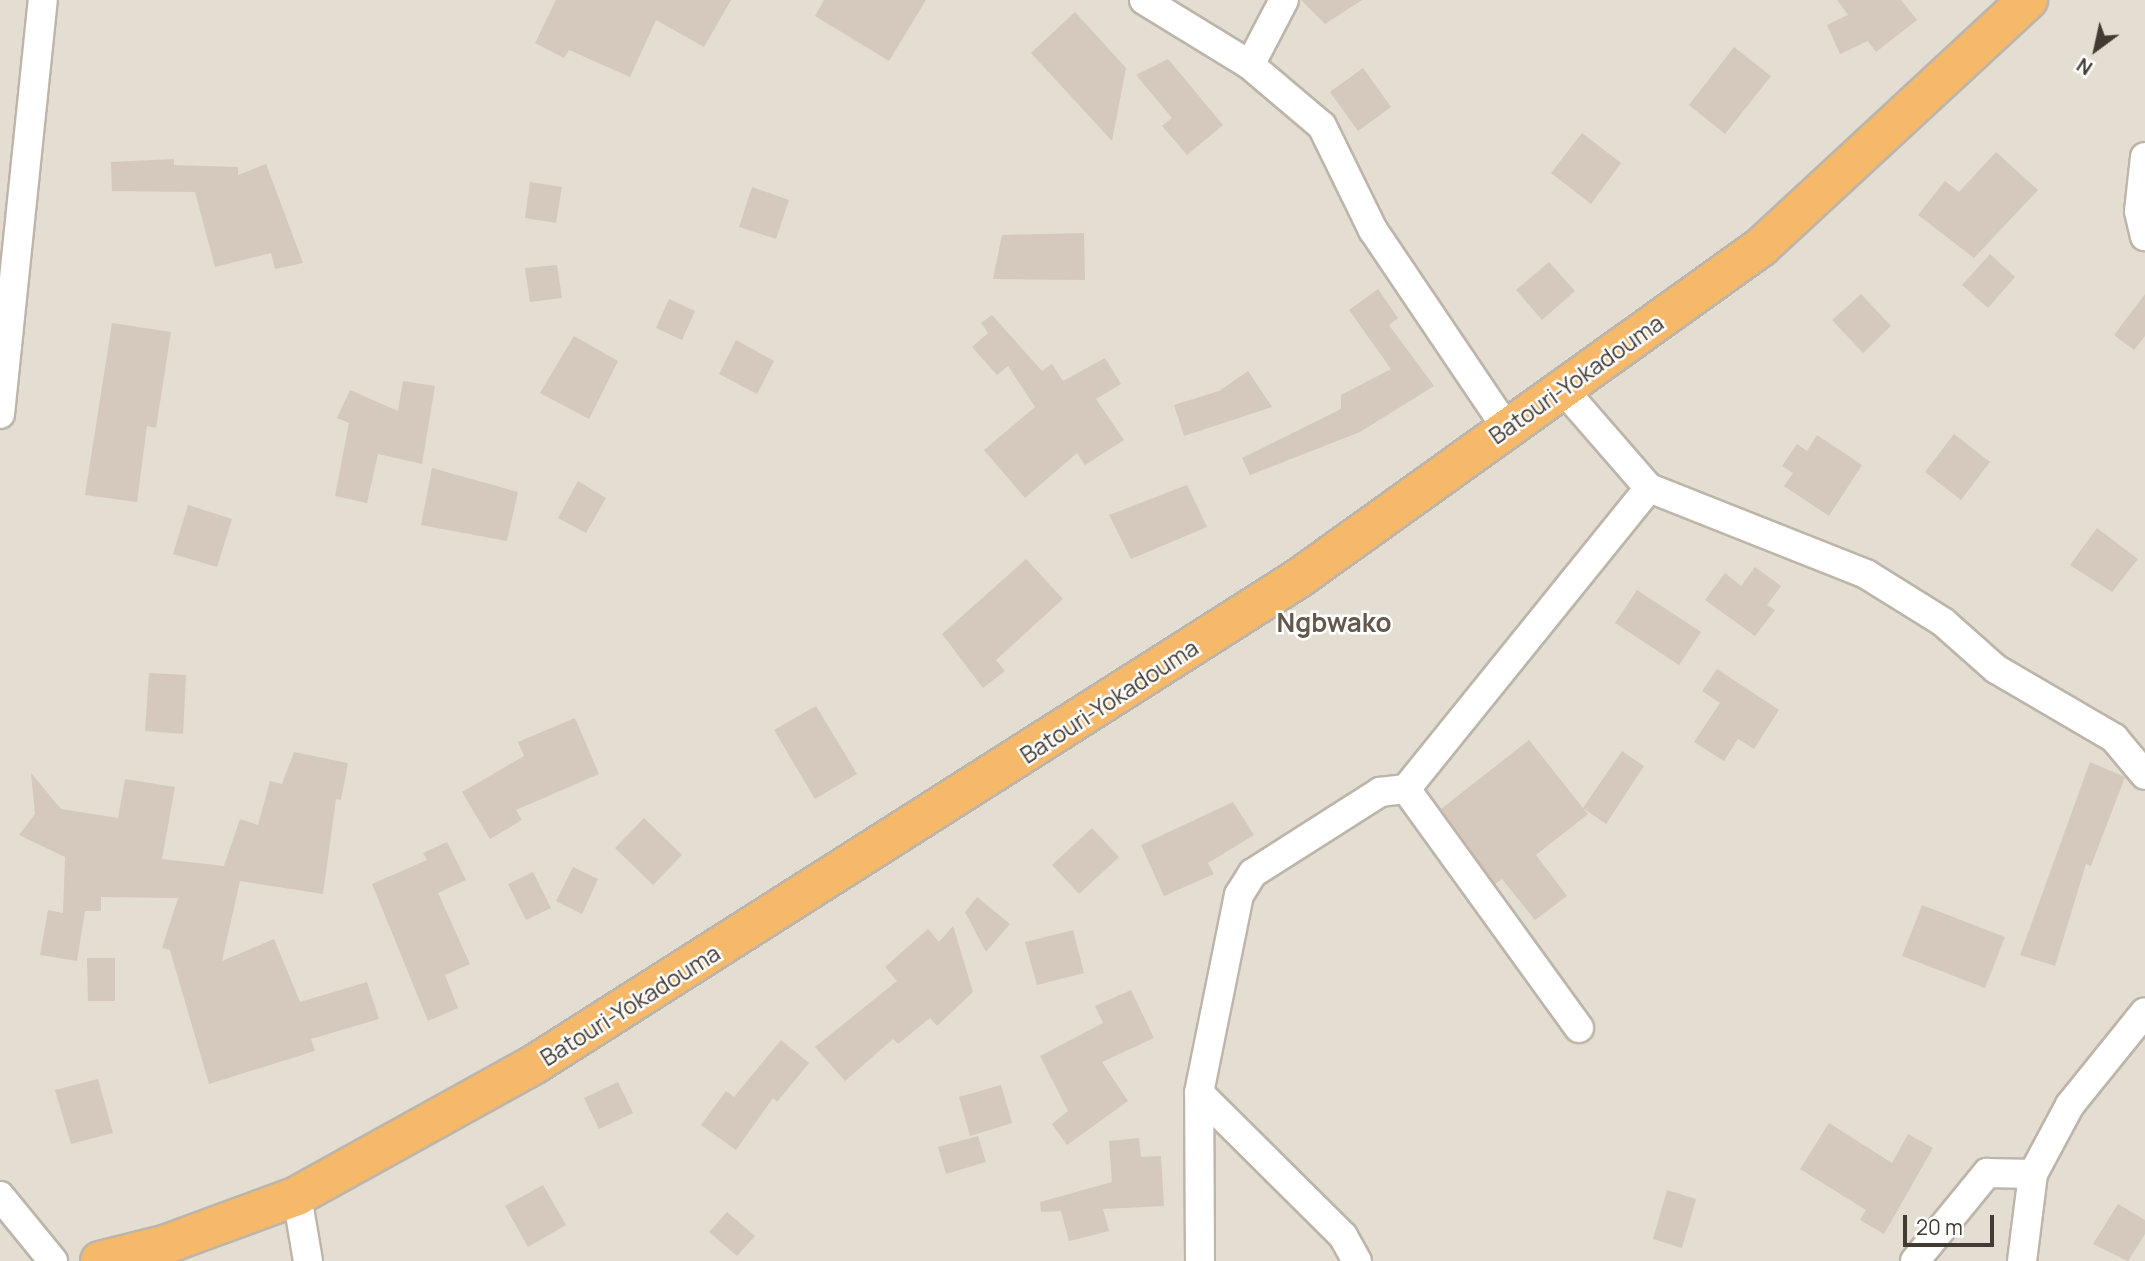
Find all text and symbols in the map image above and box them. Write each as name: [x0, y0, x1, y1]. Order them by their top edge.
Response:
north arrow: [2061, 14, 2131, 84]
text: N: [2072, 52, 2097, 81]
street label: Batouri-Yokadouma: [1484, 309, 1668, 449]
district label: Ngbwako: [1276, 607, 1392, 639]
street label: Batouri-Yokadouma: [1015, 633, 1203, 769]
street label: Batouri-Yokadouma: [535, 939, 725, 1071]
scale bar: [1907, 1202, 1998, 1246]
text: 20 m: [1916, 1213, 1963, 1241]

